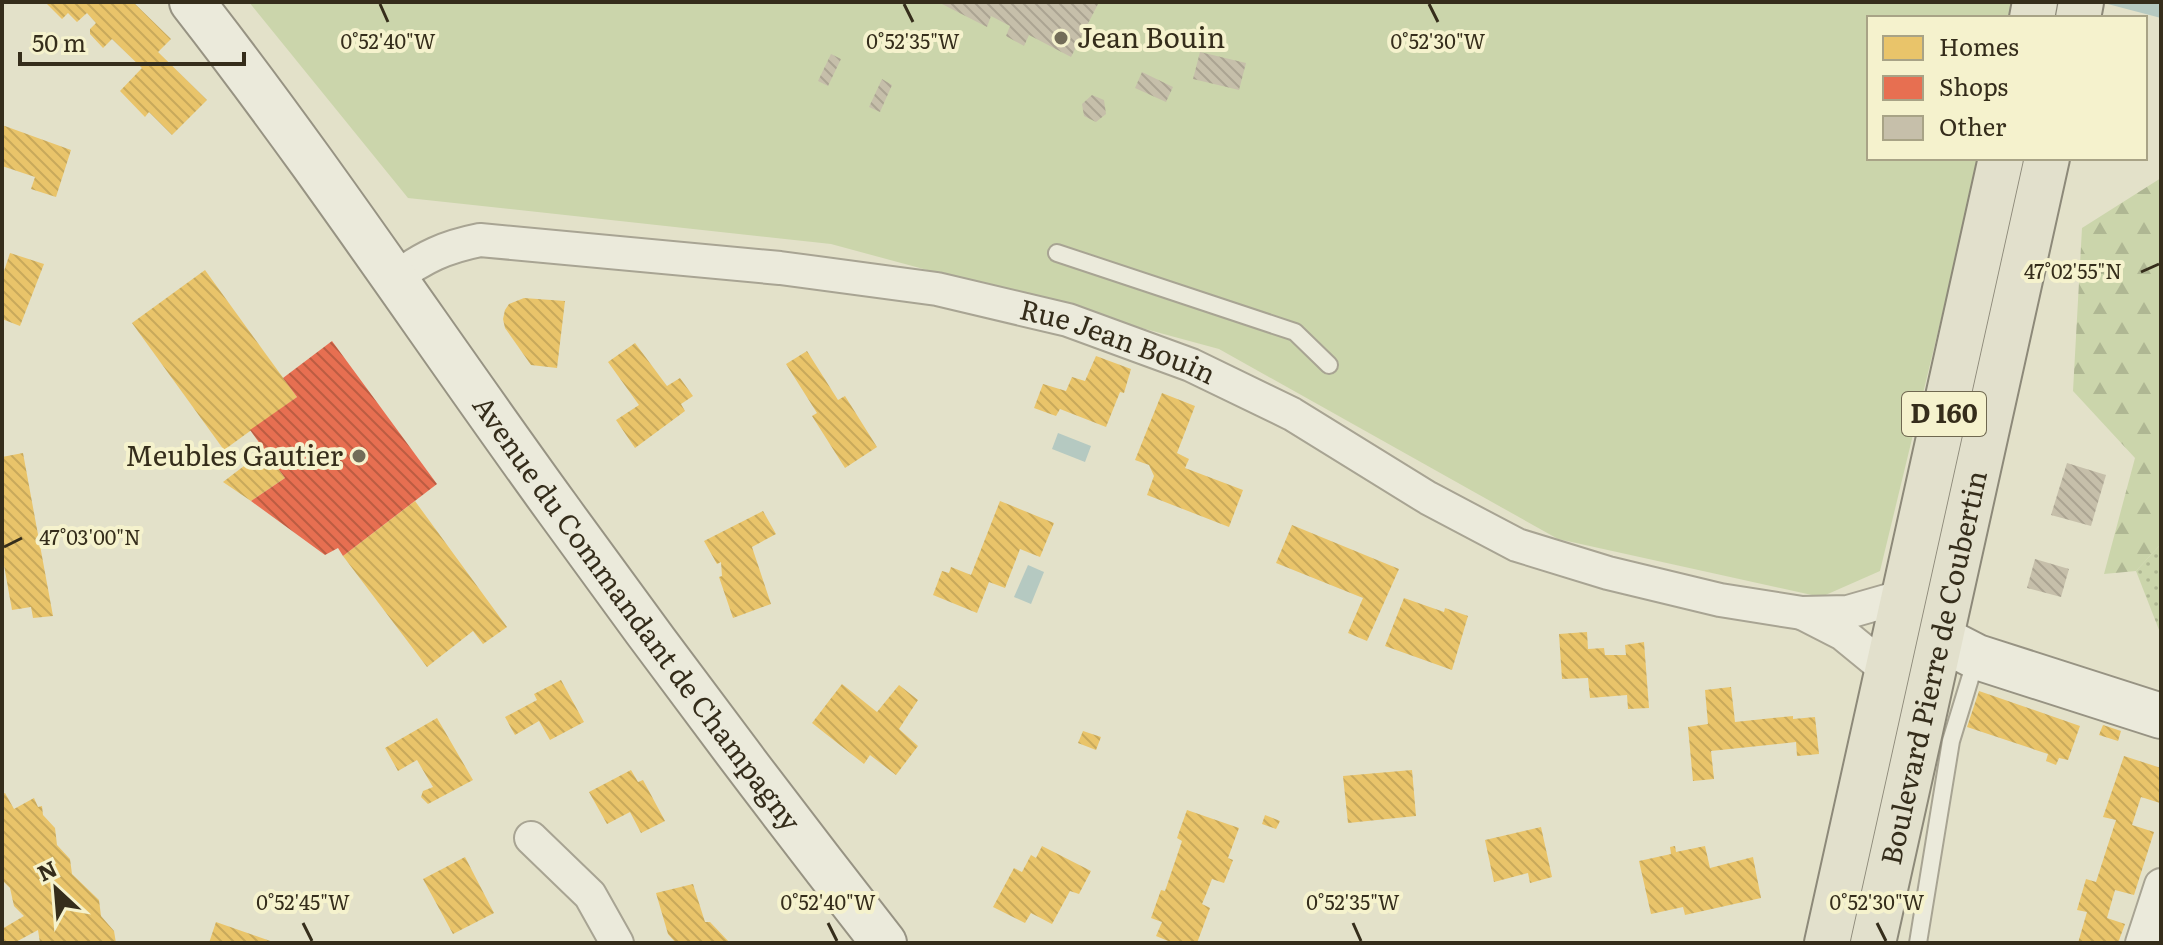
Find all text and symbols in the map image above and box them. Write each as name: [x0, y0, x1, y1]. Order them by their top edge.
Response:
place label: Jean Bouin: [1077, 15, 1225, 57]
scale bar: [20, 16, 244, 66]
legend: [1867, 16, 2147, 160]
text: 50 m: [32, 24, 86, 59]
text: 0°52'40"W: [340, 25, 436, 55]
text: 0°52'35"W: [866, 25, 960, 55]
text: 0°52'30"W: [1391, 25, 1486, 55]
text: Homes: [1939, 28, 2019, 63]
marker: Jean Bouin: [1052, 29, 1070, 47]
text: Shops: [1939, 68, 2008, 103]
text: Other: [1939, 108, 2007, 143]
text: 47°02'55"N: [2024, 255, 2122, 285]
street label: Rue Jean Bouin: [1016, 286, 1224, 393]
street label: Avenue du Commandant de Champagny: [464, 386, 813, 839]
road number: D 160: [1902, 392, 1986, 436]
place label: Meubles Gautier: [125, 433, 344, 475]
marker: Meubles Gautier: [350, 447, 368, 465]
street label: Boulevard Pierre de Coubertin: [1868, 466, 1996, 869]
text: 47°03'00"N: [39, 521, 141, 551]
north arrow: [16, 849, 96, 929]
text: N: [31, 851, 62, 889]
text: 0°52'45"W: [256, 886, 350, 916]
text: 0°52'40"W: [780, 886, 876, 916]
text: 0°52'35"W: [1306, 886, 1400, 916]
text: 0°52'30"W: [1830, 886, 1925, 916]

